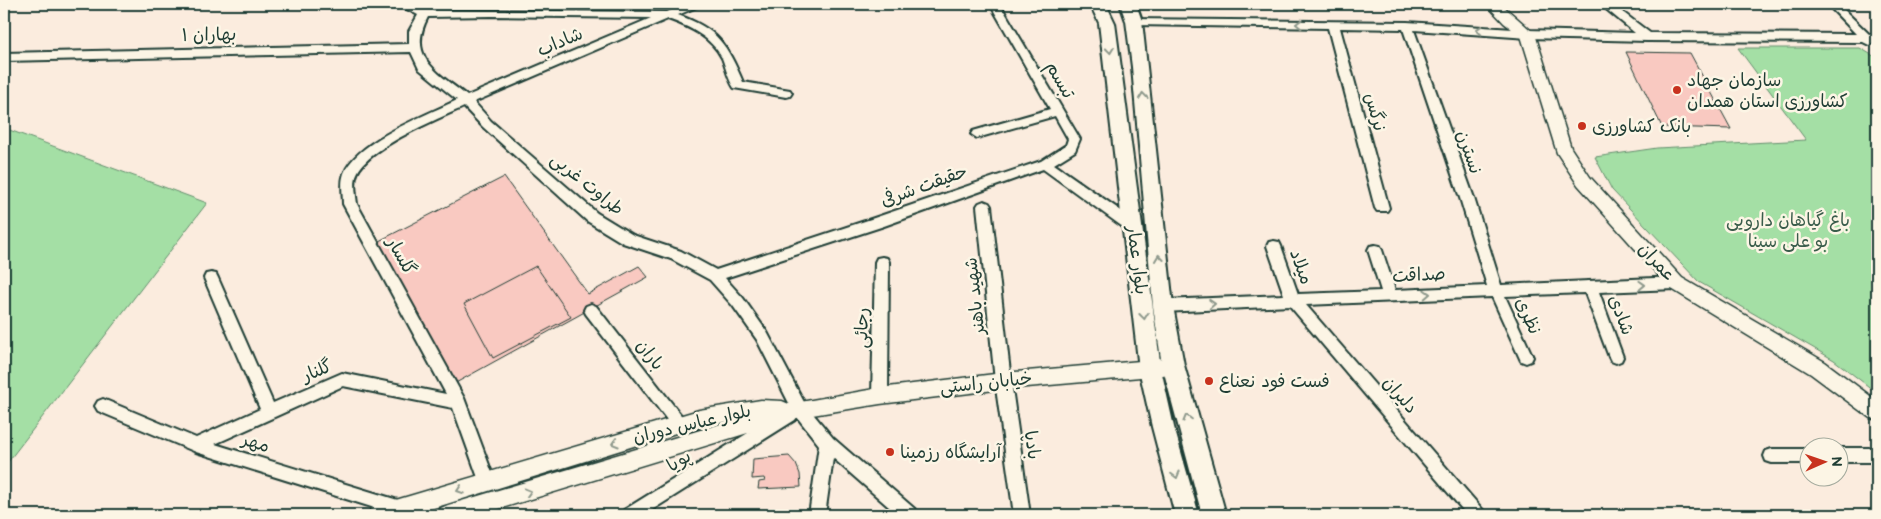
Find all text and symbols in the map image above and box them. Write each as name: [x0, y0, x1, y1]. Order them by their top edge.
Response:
one-way arrow: [1295, 19, 1302, 29]
street label: شاداب: [534, 23, 586, 61]
street label: بهاران ۱: [181, 24, 237, 46]
one-way arrow: [1475, 25, 1483, 36]
one-way arrow: [1104, 47, 1115, 55]
street label: تبسم: [1039, 58, 1079, 104]
place label: سازمان جهاد کشاورزی استان همدان: [1687, 70, 1848, 112]
marker: سازمان جهاد کشاورزی استان همدان: [1671, 84, 1683, 96]
street label: نرگس: [1360, 91, 1390, 133]
one-way arrow: [1137, 92, 1148, 100]
place label: بانک کشاورزی: [1592, 116, 1691, 137]
marker: بانک کشاورزی: [1576, 120, 1588, 132]
street label: نسترن: [1452, 127, 1486, 177]
street label: طراوت غربی: [546, 148, 628, 220]
street label: حقیقت شرفی: [877, 159, 970, 211]
park label: باغ گیاهان دارویی بو علی سینا: [1726, 210, 1850, 252]
street label: بلوار عمار: [1122, 223, 1152, 296]
street label: گلسار: [381, 232, 420, 279]
street label: عمران: [1634, 238, 1680, 286]
street label: میلاد: [1285, 247, 1317, 287]
one-way arrow: [1154, 254, 1165, 262]
street label: شهید باهنر: [961, 256, 990, 338]
street label: صداقت: [1392, 263, 1446, 287]
one-way arrow: [1638, 279, 1646, 290]
one-way arrow: [1423, 288, 1431, 299]
street label: شادی: [1604, 292, 1638, 338]
street label: نظری: [1511, 294, 1545, 338]
one-way arrow: [1208, 298, 1216, 309]
street label: رجائی: [851, 307, 873, 349]
one-way arrow: [1138, 312, 1149, 320]
street label: باران: [632, 336, 668, 374]
street label: گلنار: [297, 355, 335, 387]
street label: خیابان راستی: [939, 368, 1033, 398]
place label: فست فود نعناع: [1219, 371, 1330, 393]
street label: دلیران: [1378, 372, 1422, 418]
marker: فست فود نعناع: [1203, 375, 1215, 387]
street label: بلوار عباس دوران: [631, 400, 753, 448]
one-way arrow: [1183, 414, 1193, 422]
street label: مهر: [238, 428, 272, 457]
street label: بادپا: [1019, 429, 1044, 461]
north arrow: [1798, 436, 1848, 486]
one-way arrow: [611, 437, 620, 447]
place label: آرایشگاه رزمینا: [900, 442, 1003, 463]
street label: پویا: [663, 446, 696, 477]
marker: آرایشگاه رزمینا: [884, 446, 896, 458]
text: N: [1828, 456, 1845, 467]
one-way arrow: [1171, 470, 1181, 478]
one-way arrow: [456, 484, 464, 494]
one-way arrow: [524, 487, 533, 498]

